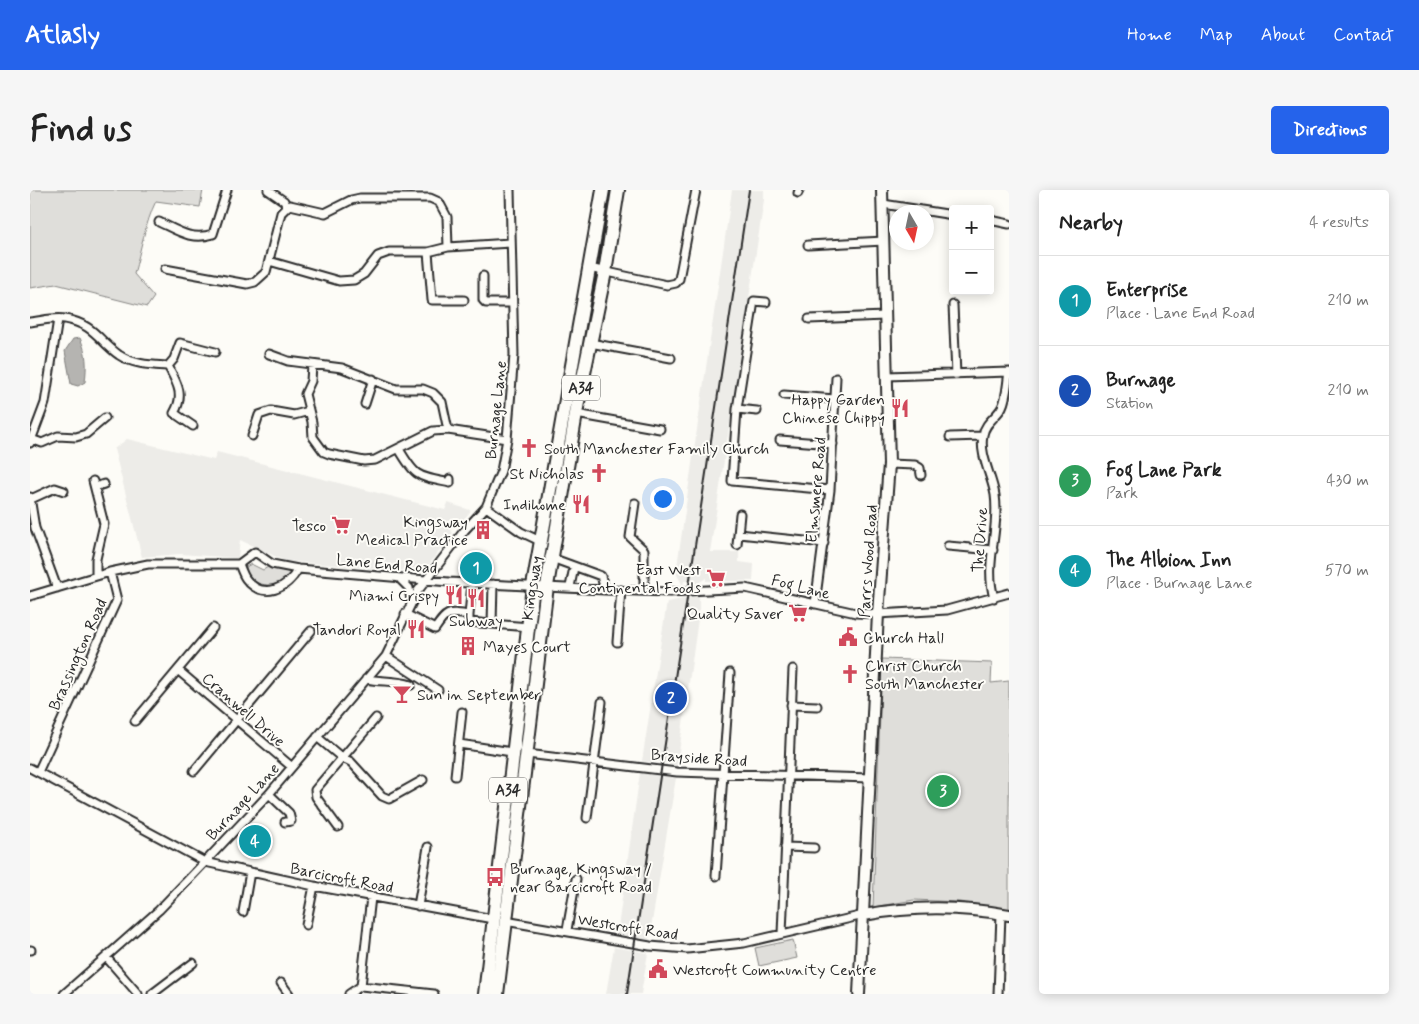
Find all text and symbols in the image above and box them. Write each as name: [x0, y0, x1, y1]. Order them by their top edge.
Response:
text: Atlasly: [25, 20, 100, 51]
text: Home: [1127, 23, 1172, 47]
text: Map: [1200, 23, 1233, 47]
text: About: [1261, 23, 1305, 47]
text: Contact: [1333, 23, 1394, 47]
button: Directions: [1271, 106, 1389, 154]
text: Find us: [30, 107, 132, 153]
north arrow: [889, 205, 934, 250]
map controls: [949, 205, 994, 295]
button: +: [949, 205, 994, 250]
text: Nearby: [1059, 209, 1123, 237]
text: 4 results: [1309, 212, 1369, 233]
button: −: [949, 250, 994, 295]
text: Enterprise: [1106, 278, 1188, 303]
text: 1: [1071, 290, 1079, 311]
text: 210 m: [1328, 290, 1369, 311]
text: Place · Lane End Road: [1106, 303, 1255, 324]
street label: Burnage Lane: [481, 360, 512, 460]
text: Burnage: [1106, 368, 1175, 393]
road number: A34: [562, 376, 600, 400]
text: 2: [1071, 380, 1079, 401]
text: 210 m: [1328, 380, 1369, 401]
place label: Happy Garden Chinese Chippy: [782, 390, 885, 429]
text: Station: [1106, 393, 1153, 414]
restaurant icon: Happy Garden Chinese Chippy: [889, 397, 911, 419]
street label: Elmsmere Road: [801, 436, 832, 544]
church icon: South Manchester Family Church: [518, 437, 540, 459]
place label: South Manchester Family Church: [544, 439, 769, 460]
text: Fog Lane Park: [1106, 458, 1222, 483]
church icon: St Nicholas: [588, 462, 610, 484]
place label: St Nicholas: [509, 464, 584, 485]
text: 3: [1071, 470, 1079, 491]
text: 430 m: [1326, 470, 1369, 491]
text: Park: [1106, 483, 1138, 504]
your location: [650, 486, 676, 512]
restaurant icon: Indihome: [570, 493, 592, 515]
place label: Indihome: [503, 495, 566, 516]
street label: Parrs Wood Road: [854, 504, 883, 618]
street label: The Drive: [968, 506, 993, 574]
place label: Kingsway Medical Practice: [356, 512, 468, 551]
supermarket icon: Tesco: [330, 514, 352, 536]
place label: Tesco: [292, 516, 326, 537]
building icon: Kingsway Medical Practice: [472, 519, 494, 541]
text: The Albion Inn: [1106, 548, 1232, 573]
pin: 1: [460, 549, 492, 587]
street label: Lane End Road: [336, 550, 438, 579]
street label: Kingsway: [518, 555, 548, 622]
place label: East West Continental Foods: [578, 560, 701, 599]
text: 4: [1070, 560, 1080, 581]
text: 570 m: [1325, 560, 1369, 581]
supermarket icon: East West Continental Foods: [705, 567, 727, 589]
street label: Fog Lane: [769, 570, 833, 606]
text: Place · Burnage Lane: [1106, 573, 1253, 594]
restaurant icon: Miami Crispy: [443, 584, 465, 606]
place label: Miami Crispy: [349, 586, 439, 607]
restaurant icon: Subway: [465, 587, 487, 609]
street label: Brassington Road: [44, 595, 113, 714]
supermarket icon: Quality Saver: [787, 602, 809, 624]
place label: Quality Saver: [686, 604, 783, 625]
place label: Subway: [449, 611, 503, 632]
restaurant icon: Tandori Royal: [405, 618, 427, 640]
place label: Tandori Royal: [313, 620, 401, 641]
public building icon: Church Hall: [837, 626, 859, 648]
place label: Church Hall: [863, 628, 944, 649]
building icon: Mayes Court: [457, 635, 479, 657]
place label: Mayes Court: [483, 637, 571, 658]
place label: Christ Church South Manchester: [865, 656, 985, 695]
church icon: Christ Church South Manchester: [839, 663, 861, 685]
street label: Cranwell Drive: [197, 668, 289, 752]
pin: 2: [655, 679, 687, 717]
bar icon: Sun in September: [391, 683, 413, 705]
place label: Sun in September: [417, 685, 541, 706]
street label: Brayside Road: [650, 745, 748, 772]
street label: Burnage Lane: [202, 759, 285, 845]
pin: 3: [927, 772, 959, 810]
road number: A34: [489, 778, 527, 802]
pin: 4: [239, 822, 271, 860]
street label: Barcicroft Road: [288, 858, 395, 899]
place label: Burnage, Kingsway / near Barcicroft Road: [510, 859, 652, 898]
bus stop icon: Burnage, Kingsway / near Barcicroft Road: [484, 866, 506, 888]
street label: Westcroft Road: [576, 909, 680, 946]
public building icon: Westcroft Community Centre: [647, 958, 669, 980]
place label: Westcroft Community Centre: [673, 960, 877, 981]

